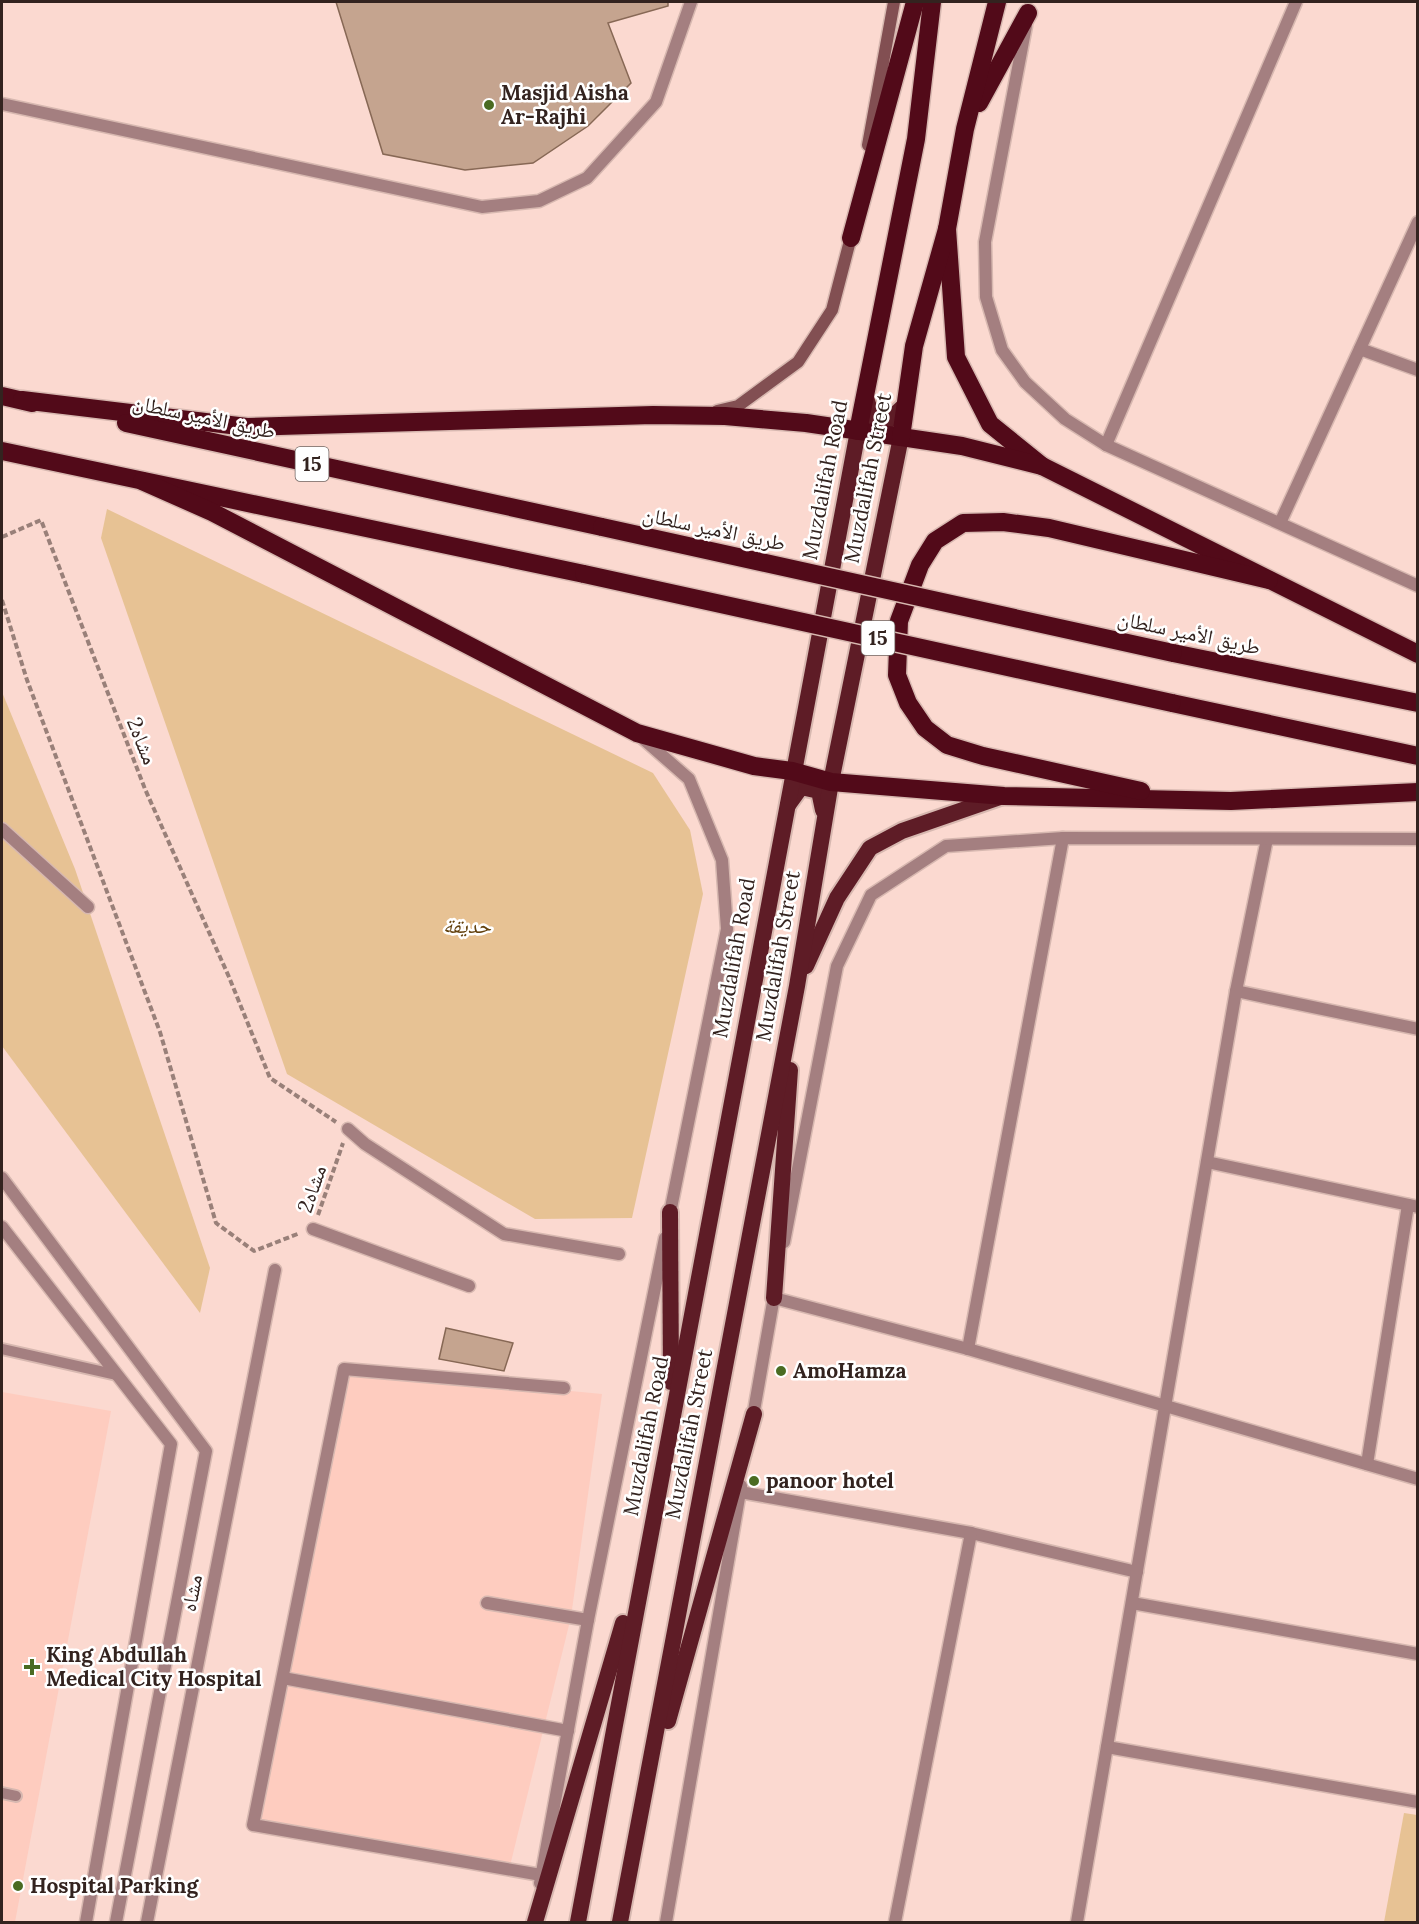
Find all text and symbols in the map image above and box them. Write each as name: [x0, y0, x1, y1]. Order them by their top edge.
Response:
place label: Masjid Aisha Ar-Rajhi: [501, 79, 629, 130]
marker: Masjid Aisha Ar-Rajhi: [482, 98, 496, 112]
street label: طريق الأمير سلطان: [130, 388, 278, 445]
street label: Muzdalifah Street: [838, 390, 897, 565]
street label: Muzdalifah Road: [796, 398, 853, 562]
road number: 15: [296, 447, 328, 481]
street label: طريق الأمير سلطان: [640, 500, 788, 557]
street label: طريق الأمير سلطان: [1115, 604, 1263, 661]
road number: 15: [862, 621, 894, 655]
street label: مشاه2: [121, 713, 164, 768]
street label: Muzdalifah Street: [749, 868, 806, 1043]
street label: Muzdalifah Road: [706, 876, 761, 1040]
park label: حديقة: [443, 912, 492, 939]
street label: مشاه2: [291, 1161, 332, 1216]
street label: Muzdalifah Street: [659, 1346, 718, 1521]
street label: Muzdalifah Road: [617, 1354, 674, 1518]
place label: AmoHamza: [793, 1357, 906, 1384]
marker: AmoHamza: [774, 1364, 788, 1378]
place label: panoor hotel: [766, 1467, 894, 1494]
marker: panoor hotel: [747, 1474, 761, 1488]
street label: مشاه: [175, 1572, 208, 1614]
place label: King Abdullah Medical City Hospital: [46, 1641, 262, 1692]
marker: King Abdullah Medical City Hospital: [23, 1658, 41, 1676]
place label: Hospital Parking: [30, 1872, 199, 1899]
marker: Hospital Parking: [11, 1879, 25, 1893]

